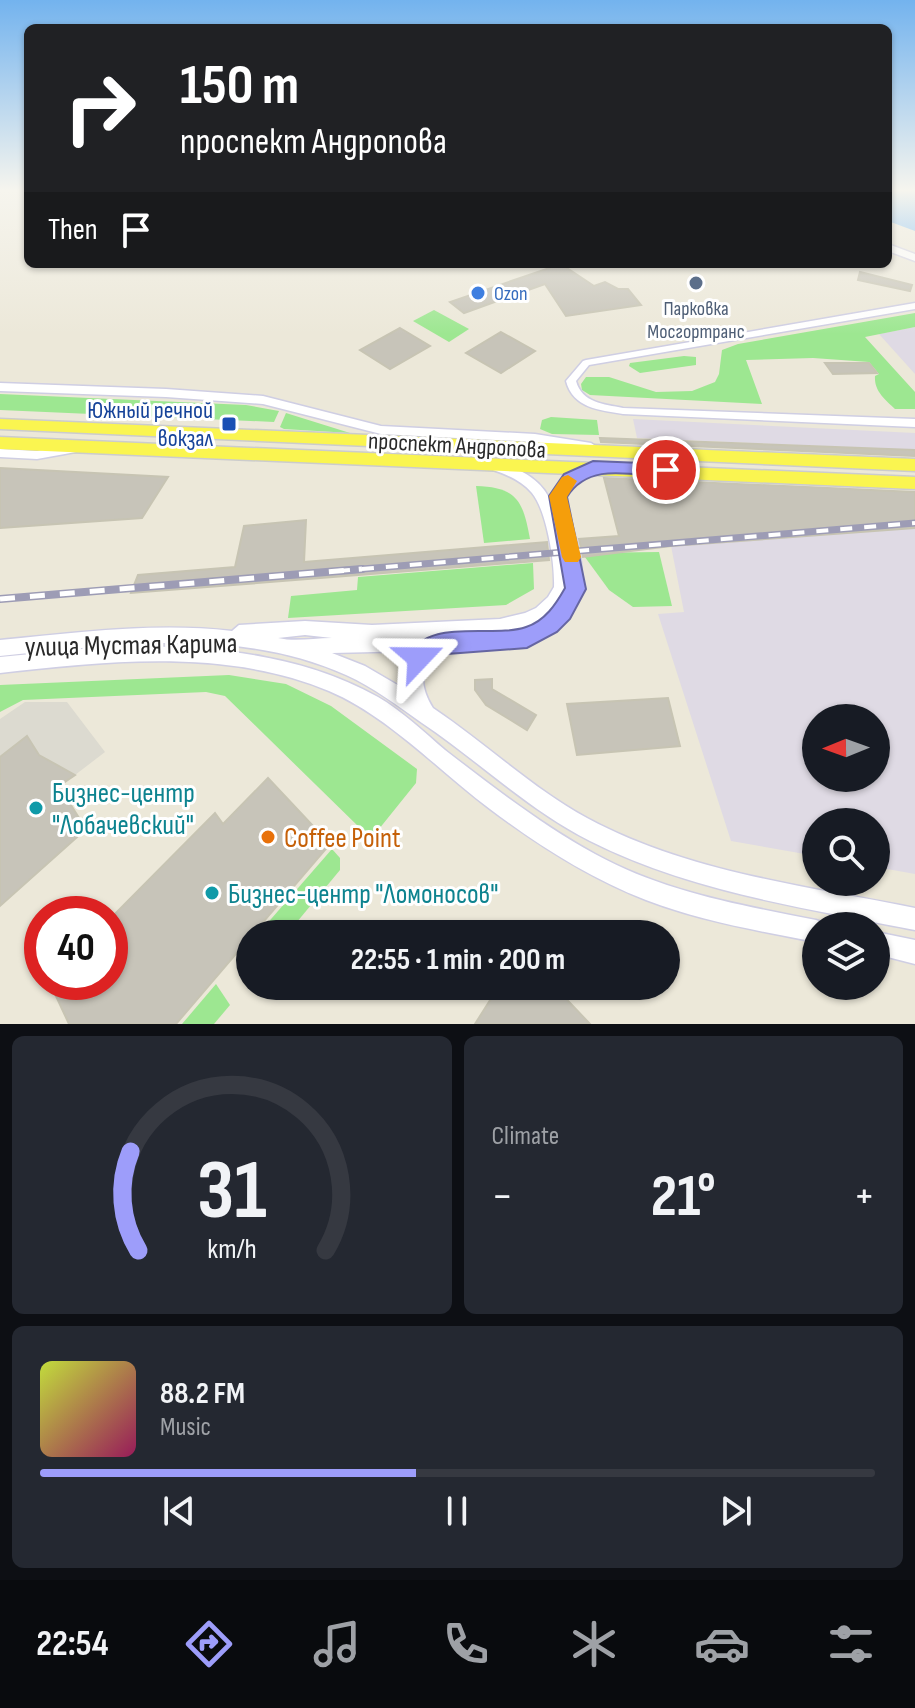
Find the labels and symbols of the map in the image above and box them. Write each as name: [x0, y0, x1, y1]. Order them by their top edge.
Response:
marker: Парковка Мосгортранс: [687, 274, 705, 292]
place label: Ozon: [494, 282, 528, 306]
marker: Ozon: [469, 284, 487, 302]
place label: Парковка Мосгортранс: [647, 297, 745, 344]
place label: Южный речной вокзал: [87, 396, 214, 453]
marker: Южный речной вокзал: [220, 415, 238, 433]
street label: проспект Андропова: [367, 426, 547, 465]
pin: [632, 436, 700, 504]
position arrow: [377, 616, 461, 700]
street label: улица Мустая Карима: [24, 627, 238, 664]
north arrow: [802, 704, 890, 792]
place label: Бизнес-центр "Лобачевский": [52, 777, 195, 842]
marker: Бизнес-центр "Лобачевский": [27, 799, 45, 817]
place label: Coffee Point: [284, 822, 401, 855]
marker: Coffee Point: [259, 828, 277, 846]
place label: Бизнес-центр "Ломоносов": [228, 878, 498, 911]
marker: Бизнес-центр "Ломоносов": [203, 884, 221, 902]
speed limit sign: 40: [24, 896, 128, 1000]

